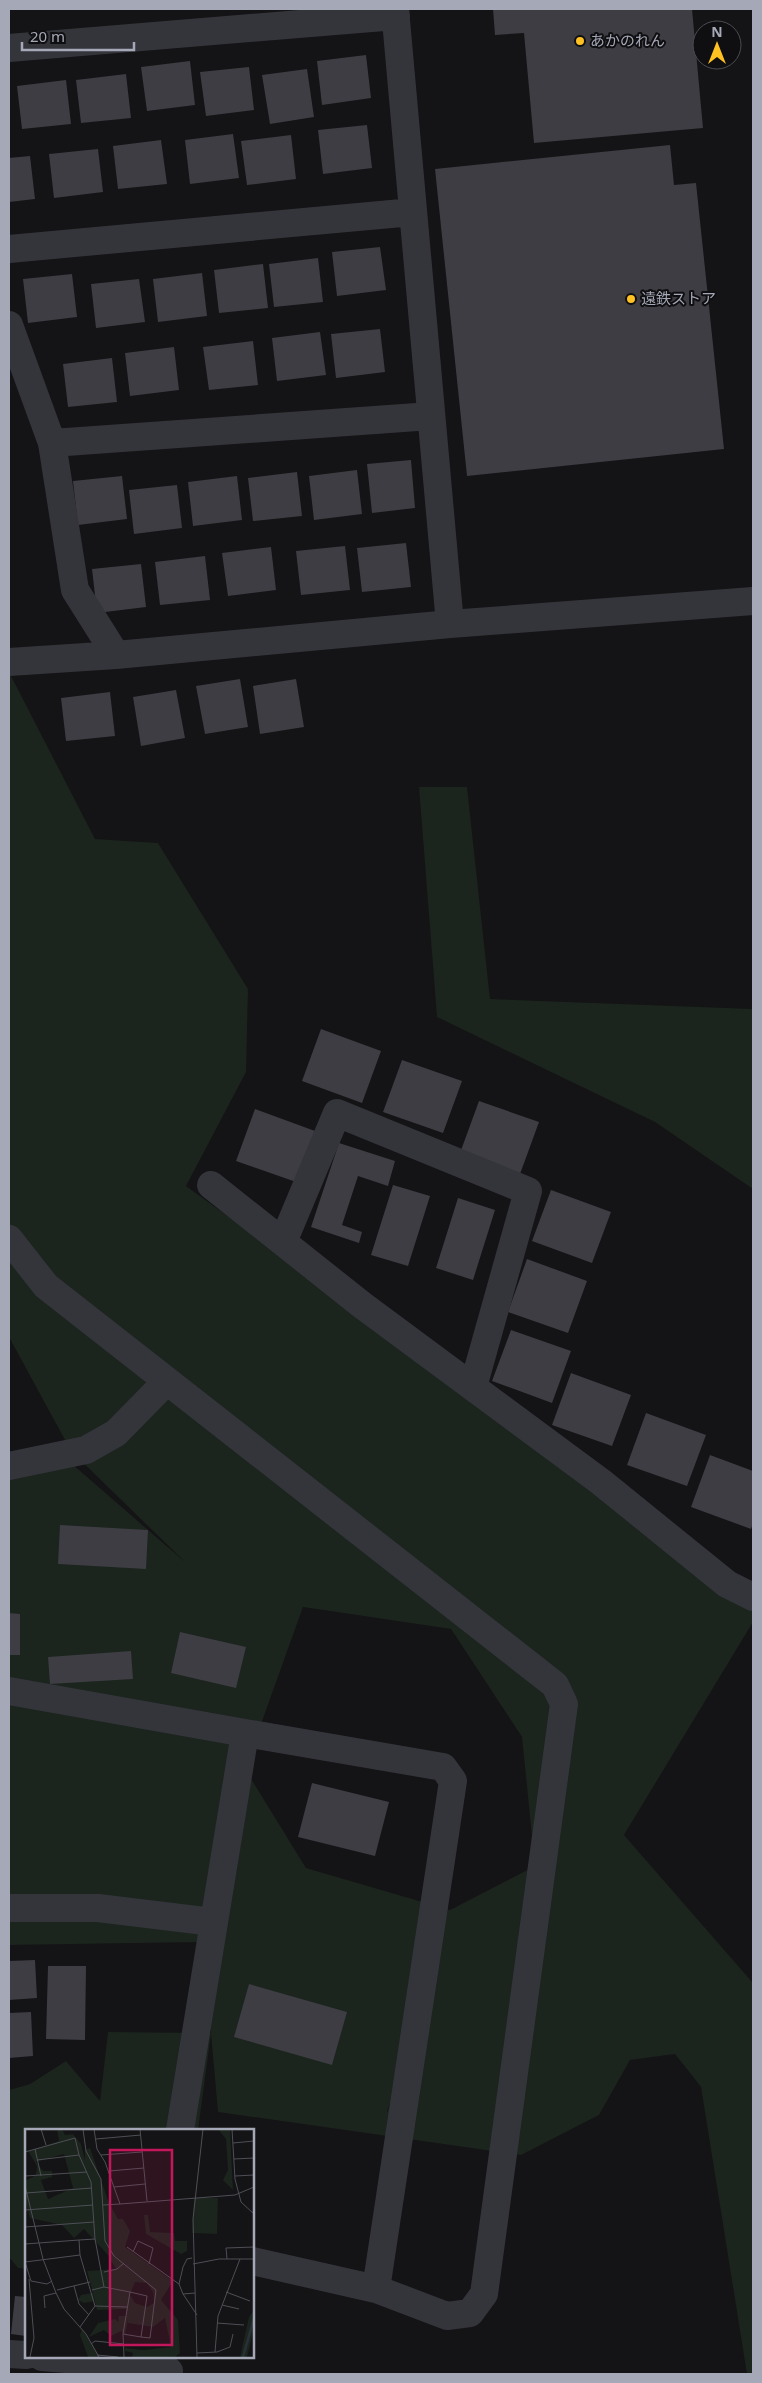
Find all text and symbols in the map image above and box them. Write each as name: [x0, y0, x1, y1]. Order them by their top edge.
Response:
scale bar: [22, 20, 135, 52]
north arrow: [692, 20, 742, 70]
text: N: [711, 22, 723, 41]
text: 20 m: [30, 26, 65, 46]
place label: あかのれん: [590, 30, 665, 50]
marker: あかのれん: [574, 35, 586, 47]
place label: 遠鉄ストア: [641, 288, 716, 308]
marker: 遠鉄ストア: [625, 293, 637, 305]
inset map: [25, 2129, 254, 2358]

